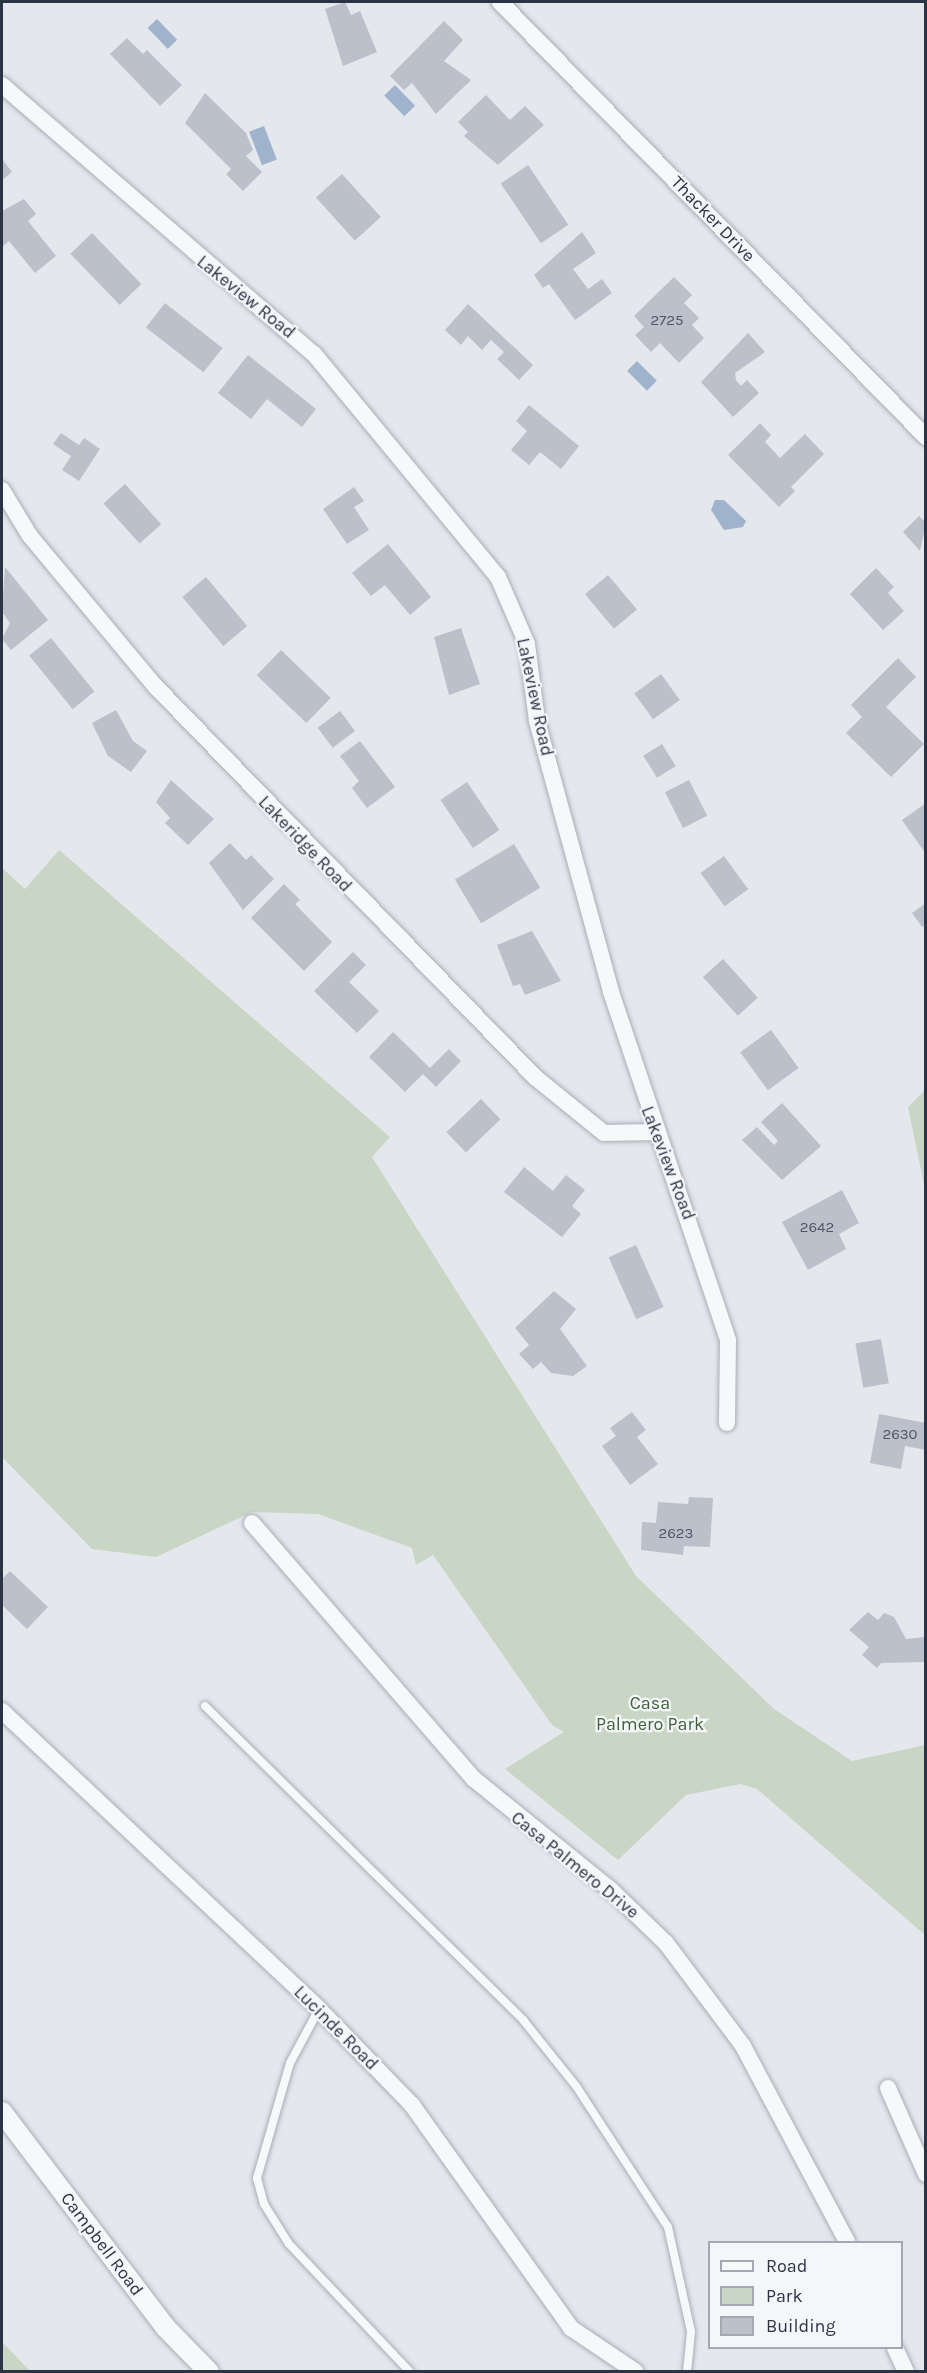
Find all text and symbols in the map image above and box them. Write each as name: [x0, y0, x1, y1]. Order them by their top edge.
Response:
street label: Thacker Drive: [667, 171, 759, 267]
street label: Lakeview Road: [193, 251, 299, 343]
house number: 2725: [651, 312, 683, 330]
street label: Lakeview Road: [512, 636, 558, 758]
street label: Lakeridge Road: [254, 791, 356, 897]
street label: Lakeview Road: [636, 1103, 700, 1223]
house number: 2642: [800, 1219, 834, 1237]
house number: 2630: [882, 1426, 918, 1444]
house number: 2623: [659, 1525, 693, 1543]
park label: Casa Palmero Park: [596, 1693, 704, 1736]
street label: Casa Palmero Drive: [507, 1807, 643, 1923]
street label: Lucinde Road: [289, 1981, 383, 2075]
street label: Campbell Road: [56, 2188, 148, 2300]
legend: [708, 2241, 903, 2349]
text: Road: [766, 2255, 807, 2277]
text: Park: [766, 2285, 803, 2307]
text: Building: [766, 2315, 836, 2337]

